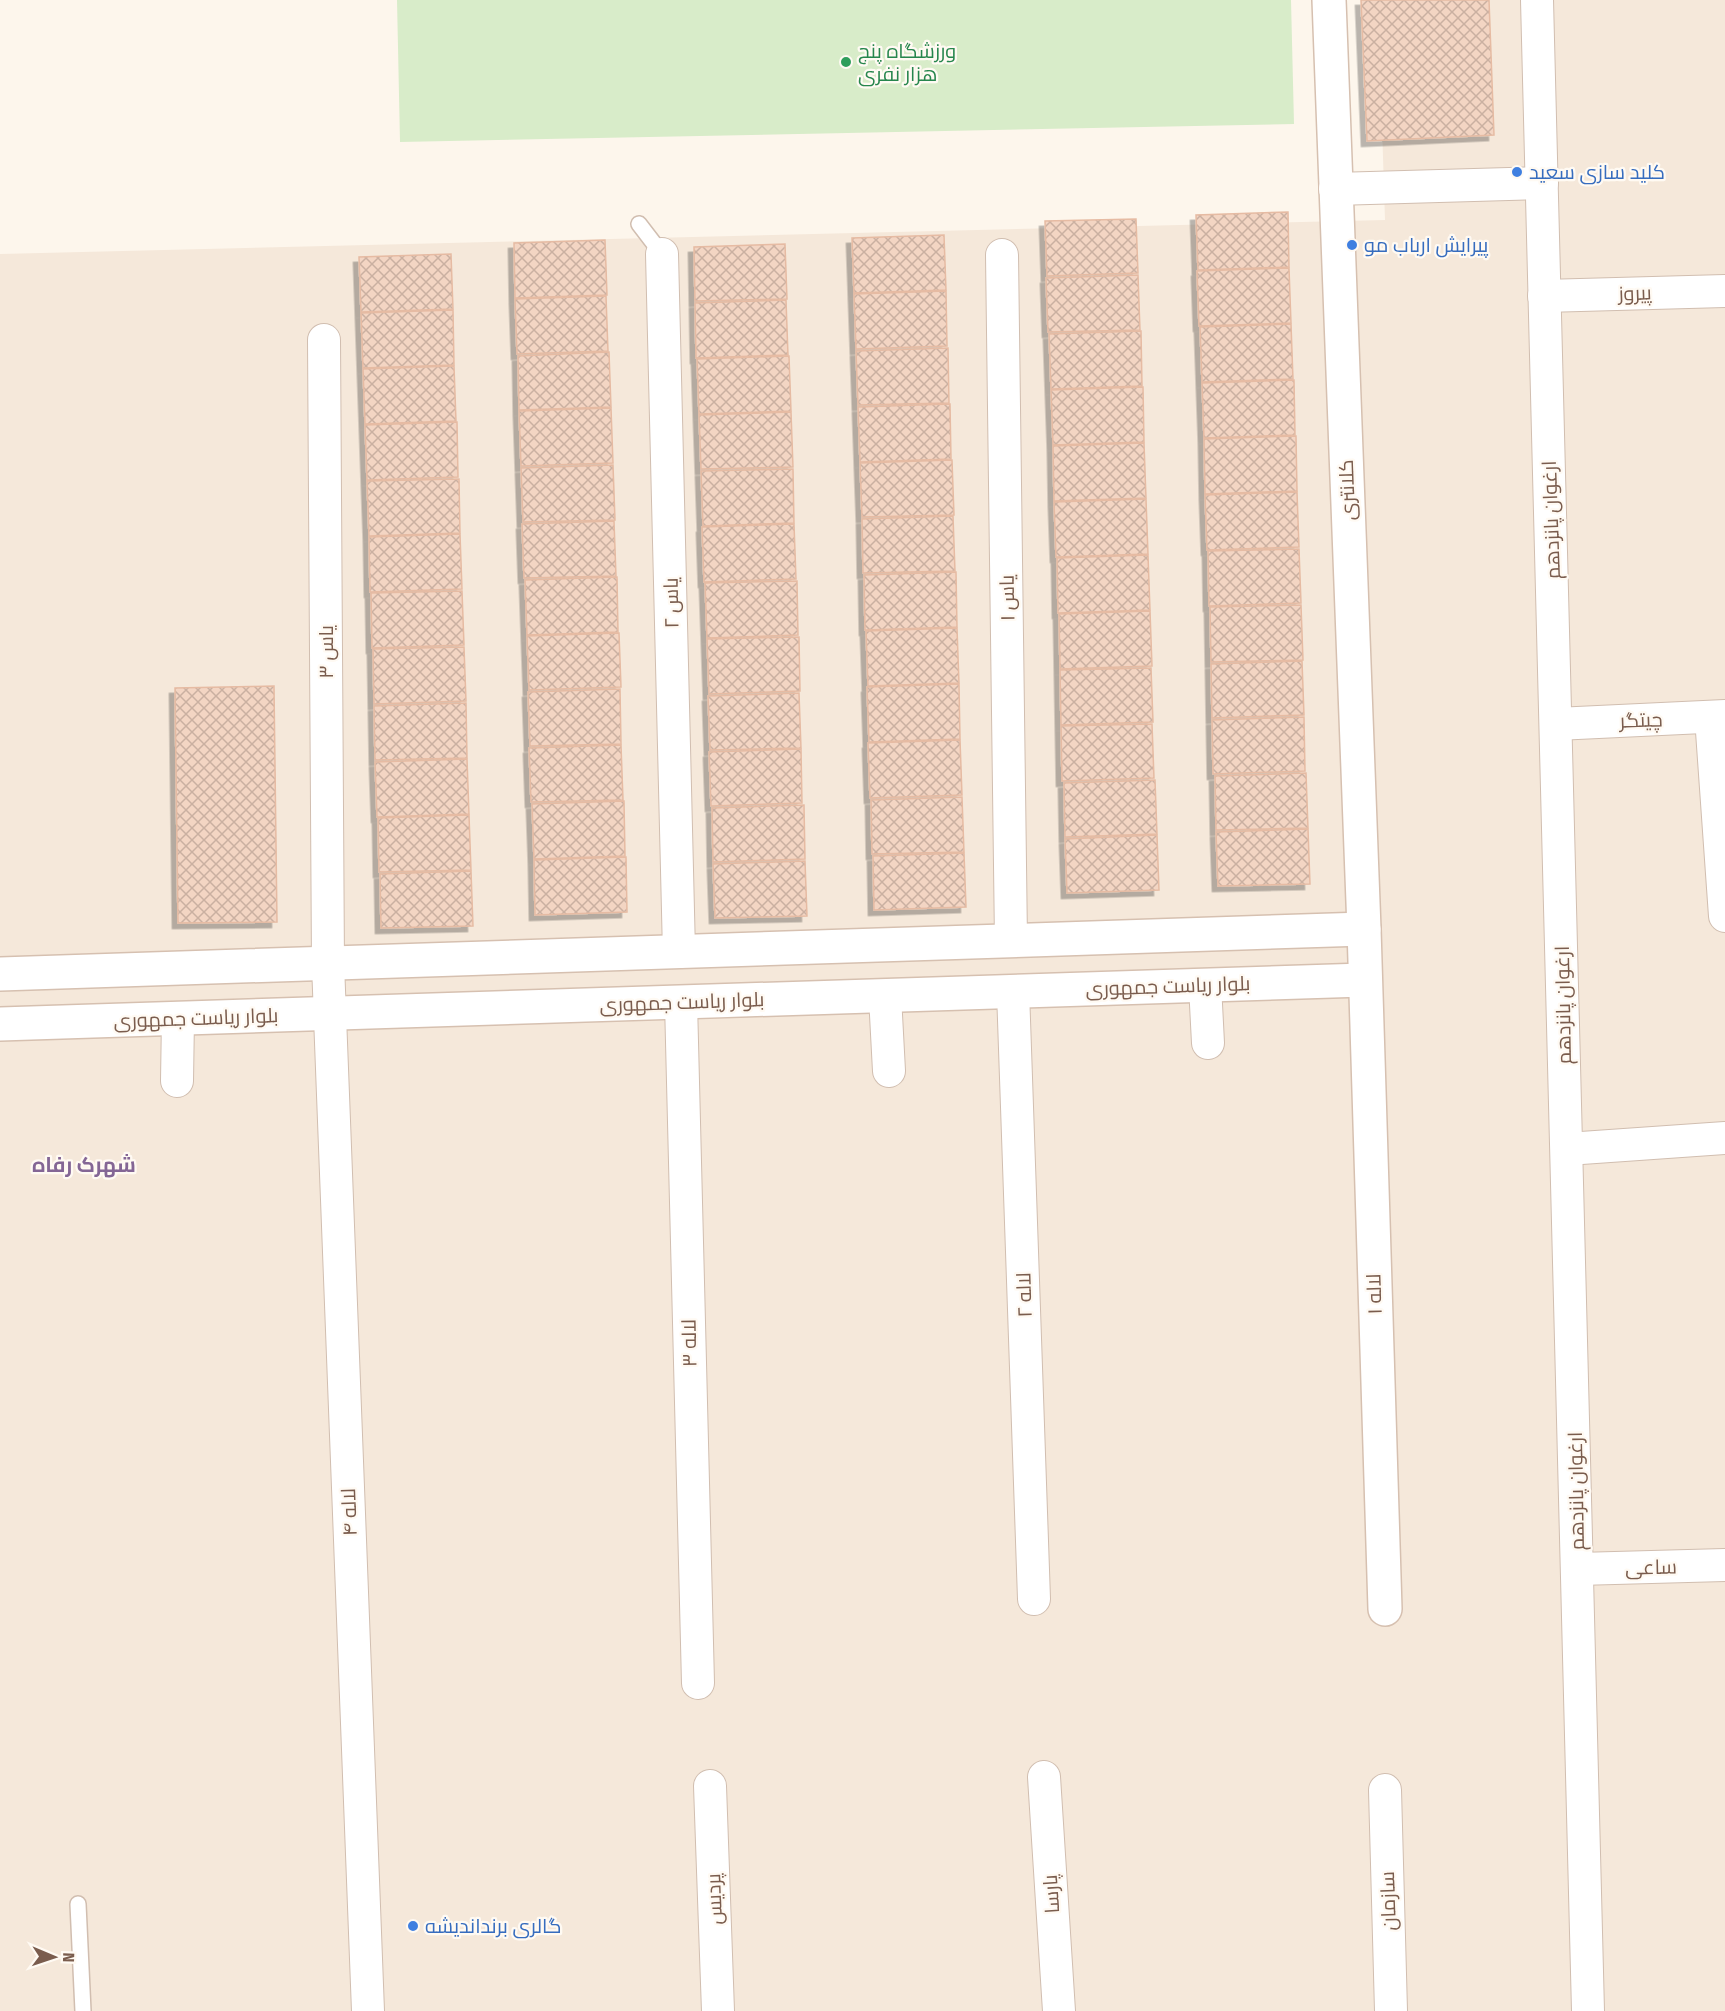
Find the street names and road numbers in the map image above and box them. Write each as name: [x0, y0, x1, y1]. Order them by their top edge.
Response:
street label: پیروز: [1617, 280, 1653, 307]
street label: کلانتری: [1334, 459, 1361, 521]
street label: ارغوان پانزدهم: [1537, 460, 1567, 580]
street label: یاس ۱: [995, 574, 1020, 621]
street label: یاس ۲: [659, 577, 684, 629]
street label: یاس ۳: [314, 625, 339, 679]
street label: چیتگر: [1618, 707, 1663, 734]
street label: ارغوان پانزدهم: [1550, 945, 1578, 1065]
street label: بلوار ریاست جمهوری: [1085, 971, 1251, 1002]
street label: بلوار ریاست جمهوری: [599, 987, 765, 1018]
street label: بلوار ریاست جمهوری: [113, 1003, 279, 1034]
street label: لاله ۲: [1011, 1272, 1037, 1318]
street label: لاله ۱: [1361, 1273, 1387, 1315]
street label: لاله ۳: [677, 1319, 701, 1367]
street label: ارغوان پانزدهم: [1563, 1431, 1591, 1551]
street label: لاله ۴: [336, 1488, 362, 1536]
street label: ساعی: [1625, 1555, 1677, 1580]
street label: سازمان: [1375, 1871, 1402, 1931]
street label: پردیس: [701, 1872, 728, 1925]
street label: پارسا: [1038, 1873, 1065, 1914]

